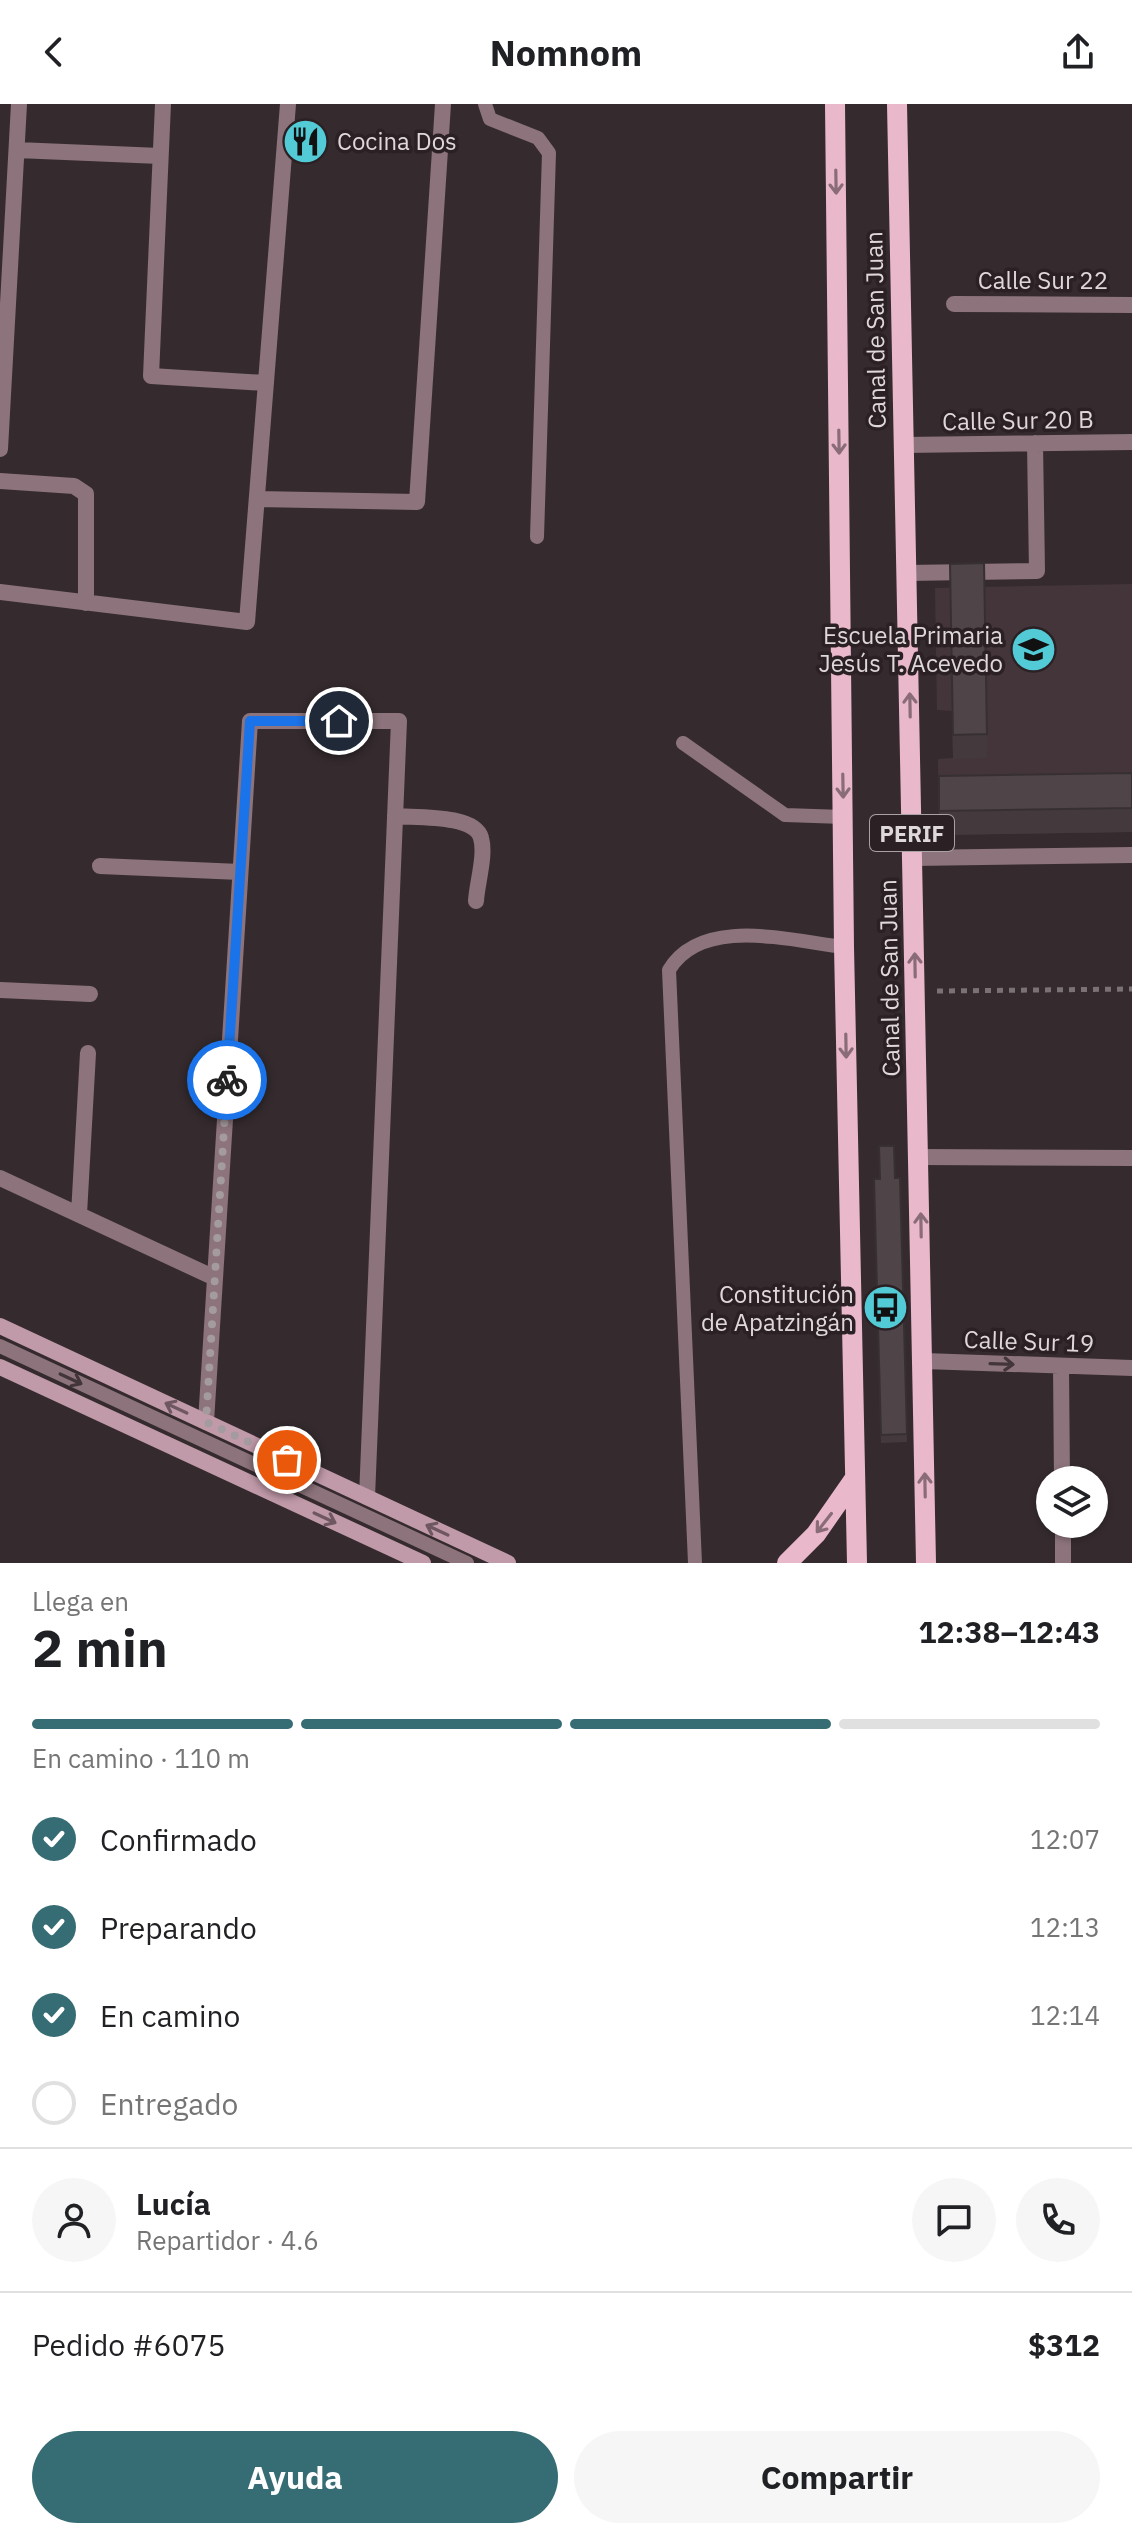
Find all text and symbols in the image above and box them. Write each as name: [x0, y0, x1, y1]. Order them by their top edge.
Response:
text: Nomnom: [490, 29, 642, 76]
icon: back: [32, 30, 76, 74]
icon: share: [1056, 30, 1100, 74]
restaurant icon: Cocina Dos: [282, 117, 330, 165]
place label: Cocina Dos: [337, 125, 457, 157]
one-way arrow: [828, 168, 844, 195]
street label: Canal de San Juan: [857, 231, 893, 429]
street label: Calle Sur 22: [978, 264, 1108, 296]
street label: Calle Sur 20 B: [942, 403, 1094, 437]
one-way arrow: [831, 428, 846, 455]
place label: Escuela Primaria Jesús T. Acevedo: [818, 619, 1003, 679]
school or university icon: Escuela Primaria Jesús T. Acevedo: [1010, 625, 1058, 673]
pin: [305, 687, 373, 755]
one-way arrow: [902, 692, 918, 719]
icon: home: [317, 699, 361, 743]
one-way arrow: [835, 772, 850, 799]
road number: PERIF: [870, 815, 954, 851]
street label: Canal de San Juan: [871, 879, 907, 1077]
one-way arrow: [908, 952, 923, 979]
one-way arrow: [838, 1032, 854, 1059]
courier: [187, 1040, 267, 1120]
icon: bike: [205, 1058, 249, 1102]
one-way arrow: [913, 1212, 928, 1239]
place label: Constitución de Apatzingán: [701, 1278, 854, 1338]
bus stop icon: Constitución de Apatzingán: [861, 1284, 909, 1332]
street label: Calle Sur 19: [963, 1323, 1095, 1359]
one-way arrow: [988, 1357, 1015, 1372]
one-way arrow: [58, 1372, 82, 1387]
one-way arrow: [165, 1400, 189, 1415]
pin: [253, 1426, 321, 1494]
icon: bag: [265, 1438, 309, 1482]
map controls: [1036, 1466, 1108, 1538]
button: layers: [1036, 1466, 1108, 1538]
one-way arrow: [917, 1472, 933, 1499]
one-way arrow: [313, 1511, 337, 1526]
one-way arrow: [816, 1512, 833, 1533]
one-way arrow: [426, 1522, 450, 1537]
text: Llega en: [32, 1584, 129, 1618]
text: 12:38–12:43: [919, 1612, 1100, 1651]
text: 2 min: [32, 1614, 168, 1681]
text: En camino · 110 m: [32, 1741, 250, 1775]
icon: check: [32, 1817, 76, 1861]
text: Confirmado: [100, 1820, 257, 1859]
text: 12:07: [1030, 1822, 1100, 1856]
icon: check: [32, 1905, 76, 1949]
text: Preparando: [100, 1908, 257, 1947]
text: 12:13: [1030, 1910, 1100, 1944]
icon: check: [32, 1993, 76, 2037]
text: En camino: [100, 1996, 240, 2035]
text: 12:14: [1030, 1998, 1100, 2032]
text: Entregado: [100, 2084, 238, 2123]
button: person: [32, 2178, 116, 2262]
button: chat: [912, 2178, 996, 2262]
button: phone: [1016, 2178, 1100, 2262]
text: Lucía: [136, 2184, 211, 2223]
text: Repartidor · 4.6: [136, 2223, 319, 2257]
text: Pedido #6075: [32, 2325, 226, 2364]
text: $312: [1028, 2325, 1100, 2364]
button: Ayuda: [32, 2431, 558, 2523]
button: Compartir: [574, 2431, 1100, 2523]

